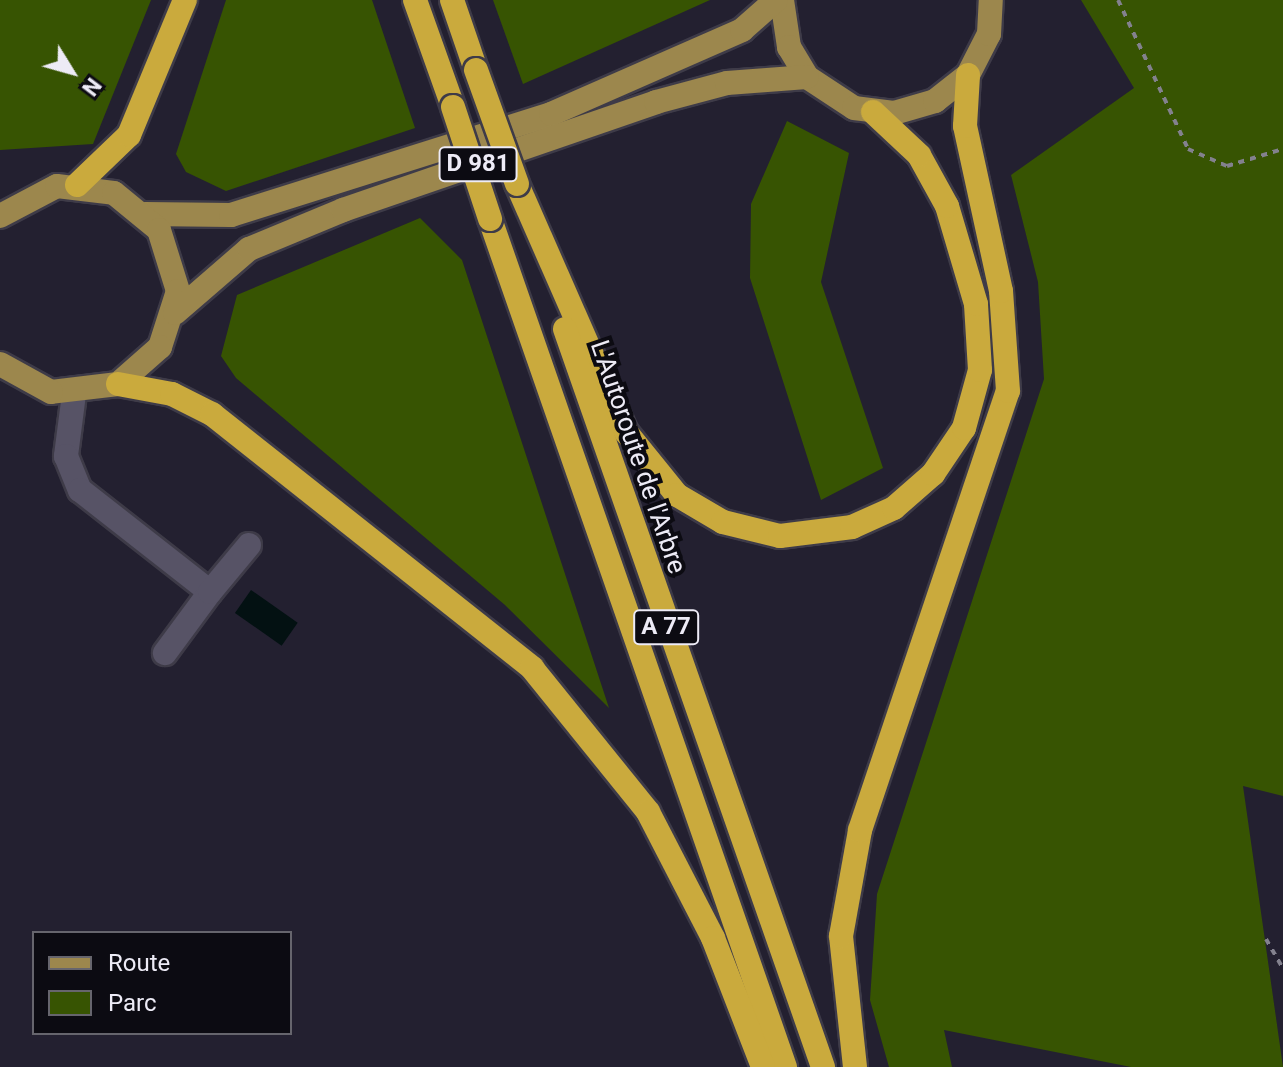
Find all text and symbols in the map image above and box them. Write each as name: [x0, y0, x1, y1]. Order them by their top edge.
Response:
north arrow: [32, 32, 112, 112]
text: N: [77, 73, 106, 100]
road number: D 981: [438, 144, 518, 184]
street label: L'Autoroute de l'Arbre: [583, 336, 693, 578]
road number: A 77: [632, 607, 700, 647]
legend: [32, 931, 292, 1035]
text: Route: [108, 949, 170, 977]
text: Parc: [108, 989, 157, 1017]

